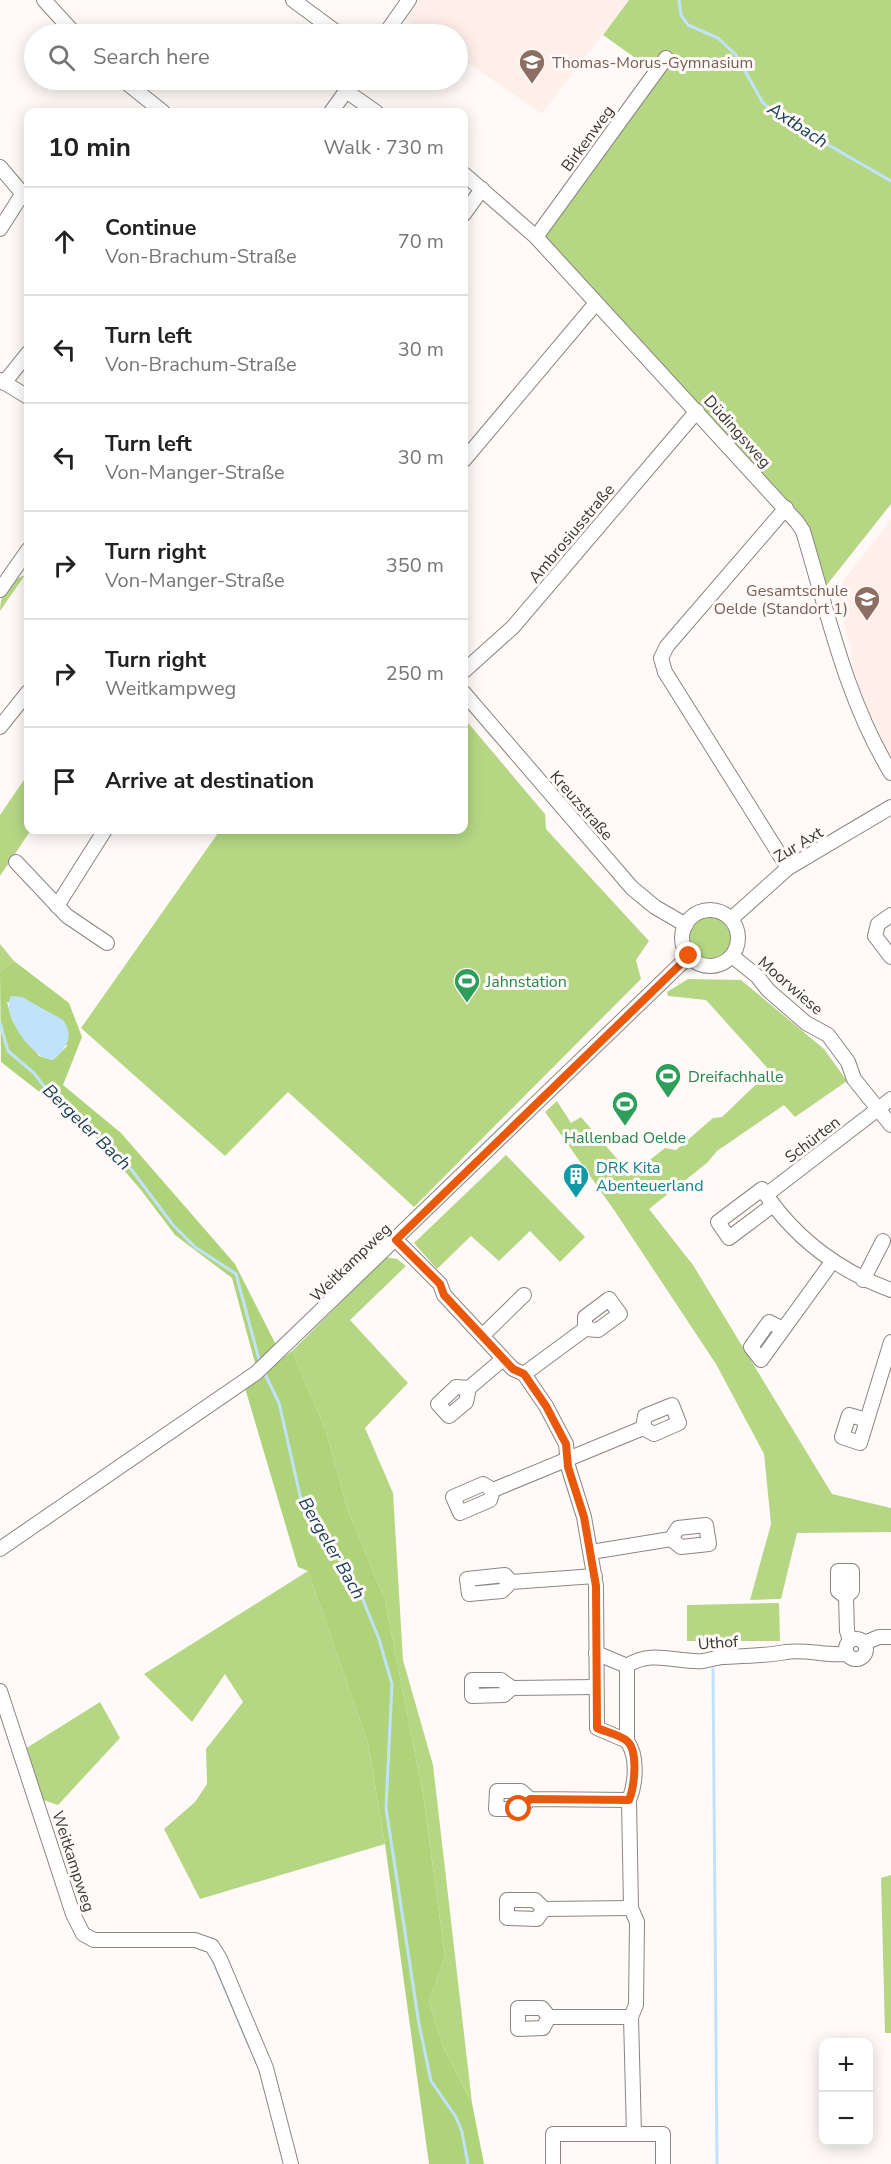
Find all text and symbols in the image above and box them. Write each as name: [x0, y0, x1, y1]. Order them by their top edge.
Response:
search box: [24, 24, 468, 90]
icon: search: [45, 41, 78, 74]
text: Search here: [93, 42, 210, 72]
school or university icon: Thomas-Morus-Gymnasium: [517, 47, 547, 85]
place label: Thomas-Morus-Gymnasium: [552, 52, 753, 74]
water label: Axtbach: [762, 96, 833, 153]
street label: Birkenweg: [556, 101, 619, 176]
text: 10 min: [48, 130, 131, 165]
text: Walk · 730 m: [324, 134, 444, 161]
text: Continue: [105, 213, 196, 243]
icon: ahead: [48, 225, 81, 258]
text: 70 m: [398, 228, 444, 255]
text: Von-Brachum-Straße: [105, 243, 297, 270]
text: Turn left: [105, 321, 192, 351]
icon: left: [48, 333, 81, 366]
text: 30 m: [398, 336, 444, 363]
text: Von-Brachum-Straße: [105, 351, 297, 378]
street label: Düdingsweg: [699, 390, 776, 473]
text: Turn left: [105, 429, 192, 459]
icon: left: [48, 441, 81, 474]
text: 30 m: [398, 444, 444, 471]
text: Von-Manger-Straße: [105, 459, 285, 486]
street label: Ambrosiusstraße: [524, 479, 620, 588]
text: Turn right: [105, 537, 206, 567]
icon: right: [48, 549, 81, 582]
text: 350 m: [386, 552, 444, 579]
text: Von-Manger-Straße: [105, 567, 285, 594]
place label: Gesamtschule Oelde (Standort 1): [714, 580, 848, 620]
school or university icon: Gesamtschule Oelde (Standort 1): [852, 584, 882, 622]
text: Turn right: [105, 645, 206, 675]
icon: right: [48, 657, 81, 690]
text: 250 m: [386, 660, 444, 687]
text: Weitkampweg: [105, 675, 236, 702]
icon: arrive: [48, 765, 81, 798]
text: Arrive at destination: [105, 766, 314, 796]
street label: Kreuzstraße: [545, 766, 618, 845]
street label: Zur Axt: [770, 821, 827, 868]
route end: [675, 942, 701, 968]
street label: Moorwiese: [753, 951, 828, 1020]
sports icon: Jahnstation: [452, 966, 482, 1004]
place label: Jahnstation: [485, 971, 567, 993]
sports icon: Dreifachhalle: [653, 1061, 683, 1099]
place label: Dreifachhalle: [688, 1066, 783, 1088]
water label: Bergeler Bach: [38, 1079, 136, 1175]
sports icon: Hallenbad Oelde: [610, 1089, 640, 1127]
street label: Schürten: [780, 1111, 845, 1168]
place label: Hallenbad Oelde: [564, 1127, 686, 1149]
place label: DRK Kita Abenteuerland: [596, 1157, 703, 1197]
building icon: DRK Kita Abenteuerland: [561, 1161, 591, 1199]
street label: Weitkampweg: [305, 1218, 396, 1307]
water label: Bergeler Bach: [293, 1492, 371, 1604]
street label: Uthof: [697, 1631, 740, 1655]
route start: [505, 1795, 531, 1821]
street label: Weitkampweg: [46, 1808, 100, 1915]
map controls: [819, 2038, 873, 2146]
button: +: [819, 2038, 873, 2092]
button: −: [819, 2092, 873, 2146]

